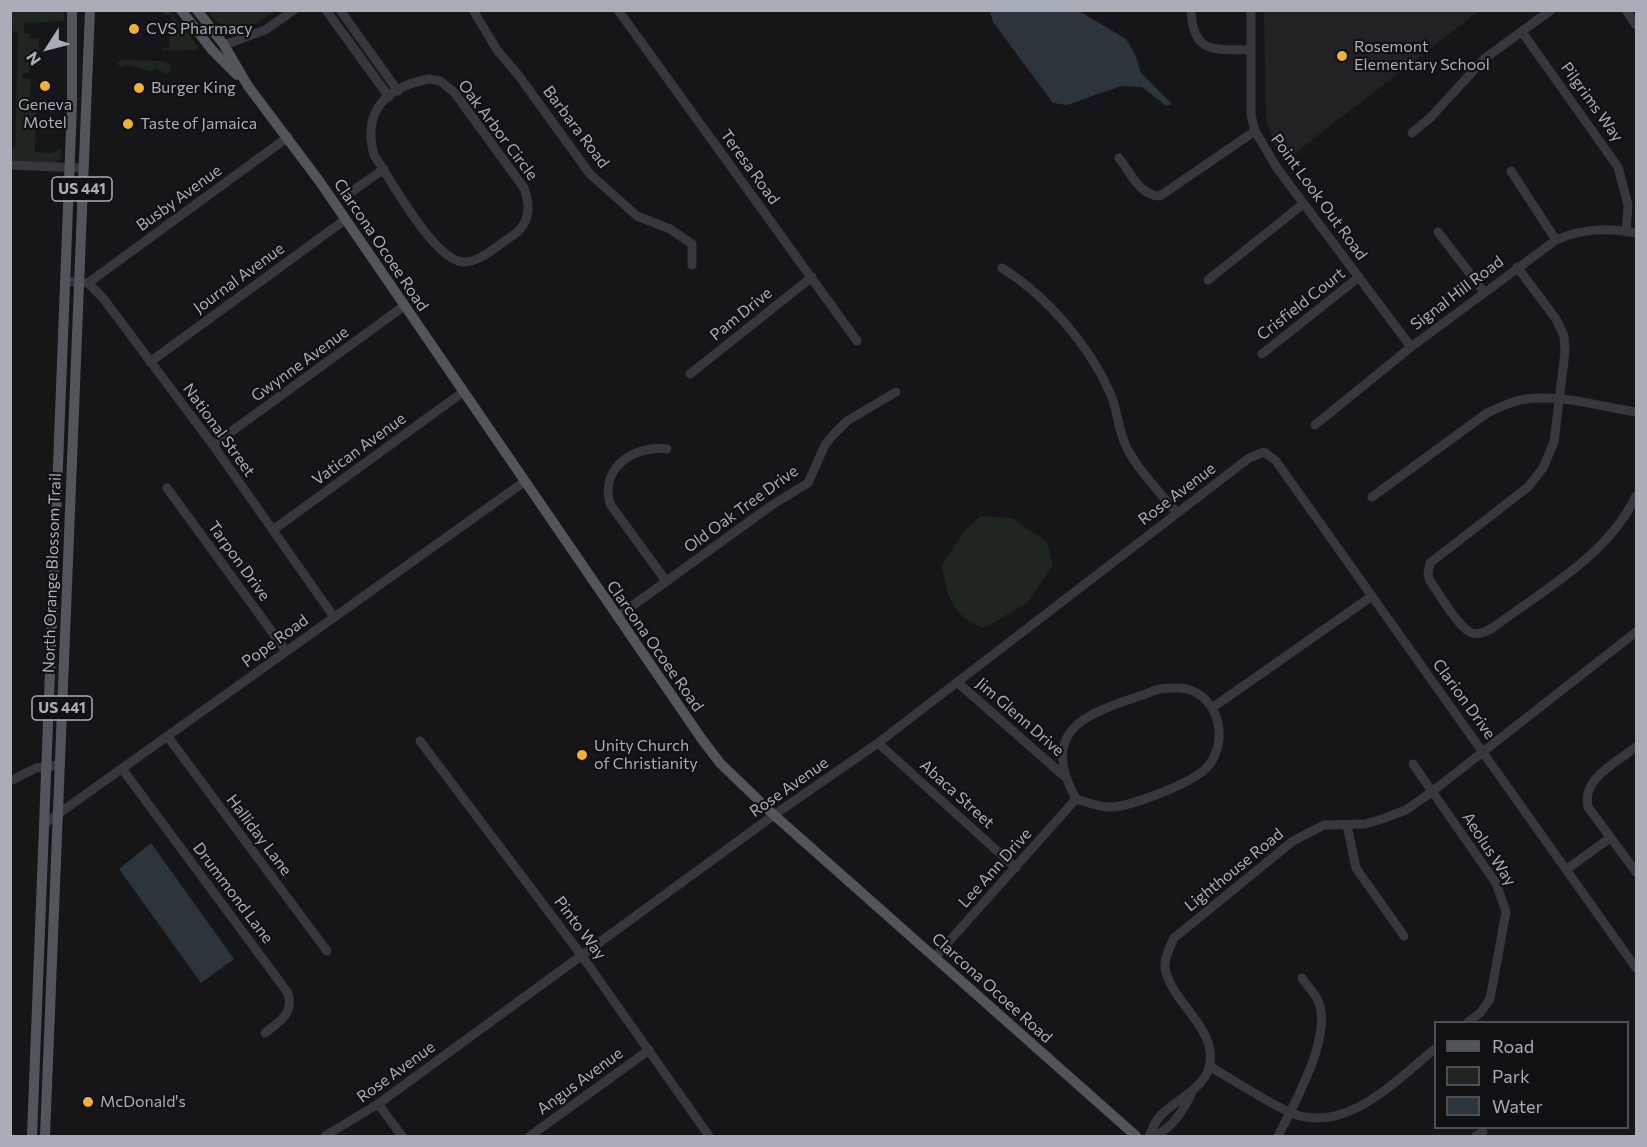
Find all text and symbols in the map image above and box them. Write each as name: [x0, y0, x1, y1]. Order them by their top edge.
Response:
north arrow: [18, 18, 78, 78]
place label: CVS Pharmacy: [146, 19, 253, 39]
marker: CVS Pharmacy: [127, 22, 141, 36]
place label: Rosemont Elementary School: [1354, 37, 1490, 75]
text: N: [22, 48, 44, 69]
marker: Rosemont Elementary School: [1335, 49, 1349, 63]
street label: Pilgrims Way: [1557, 58, 1627, 146]
street label: Oak Arbor Circle: [454, 76, 542, 184]
place label: Burger King: [151, 78, 236, 98]
marker: Geneva Motel: [38, 79, 52, 93]
marker: Burger King: [132, 81, 146, 95]
street label: Barbara Road: [539, 82, 613, 172]
place label: Geneva Motel: [18, 95, 72, 133]
place label: Taste of Jamaica: [140, 114, 257, 134]
marker: Taste of Jamaica: [121, 117, 135, 131]
street label: Teresa Road: [716, 126, 784, 208]
street label: Point Look Out Road: [1267, 130, 1371, 264]
street label: Busby Avenue: [133, 161, 225, 235]
street label: Clarcona Ocoee Road: [330, 175, 432, 315]
road number: US 441: [52, 177, 112, 201]
street label: Journal Avenue: [190, 239, 288, 317]
street label: Signal Hill Road: [1407, 252, 1507, 334]
street label: Crisfield Court: [1253, 264, 1349, 344]
street label: Pam Drive: [706, 283, 776, 345]
street label: Gwynne Avenue: [248, 322, 352, 406]
street label: National Street: [179, 380, 259, 480]
street label: Vatican Avenue: [308, 409, 410, 489]
street label: Rose Avenue: [1135, 459, 1219, 529]
street label: Old Oak Tree Drive: [680, 461, 802, 557]
street label: North Orange Blossom Trail: [39, 473, 65, 673]
street label: Tarpon Drive: [204, 518, 274, 604]
street label: Clarcona Ocoee Road: [603, 577, 707, 715]
street label: Pope Road: [238, 610, 312, 672]
street label: Clarion Drive: [1429, 655, 1499, 743]
street label: Jim Glenn Drive: [972, 674, 1068, 760]
road number: US 441: [32, 696, 92, 720]
place label: Unity Church of Christianity: [594, 736, 698, 774]
marker: Unity Church of Christianity: [575, 748, 589, 762]
street label: Rose Avenue: [746, 753, 832, 821]
street label: Abaca Street: [916, 756, 998, 832]
street label: Halliday Lane: [222, 791, 296, 879]
street label: Aeolus Way: [1458, 809, 1520, 889]
street label: Lee Ann Drive: [954, 824, 1036, 912]
street label: Lighthouse Road: [1181, 824, 1287, 916]
street label: Drummond Lane: [189, 839, 277, 947]
street label: Pinto Way: [550, 893, 610, 963]
street label: Clarcona Ocoee Road: [928, 929, 1056, 1047]
legend: [1434, 1021, 1629, 1129]
text: Road: [1492, 1035, 1534, 1057]
street label: Rose Avenue: [353, 1037, 439, 1107]
street label: Angus Avenue: [533, 1043, 627, 1119]
text: Park: [1492, 1065, 1530, 1087]
place label: McDonald's: [100, 1092, 186, 1112]
marker: McDonald's: [81, 1095, 95, 1109]
text: Water: [1492, 1095, 1543, 1117]

